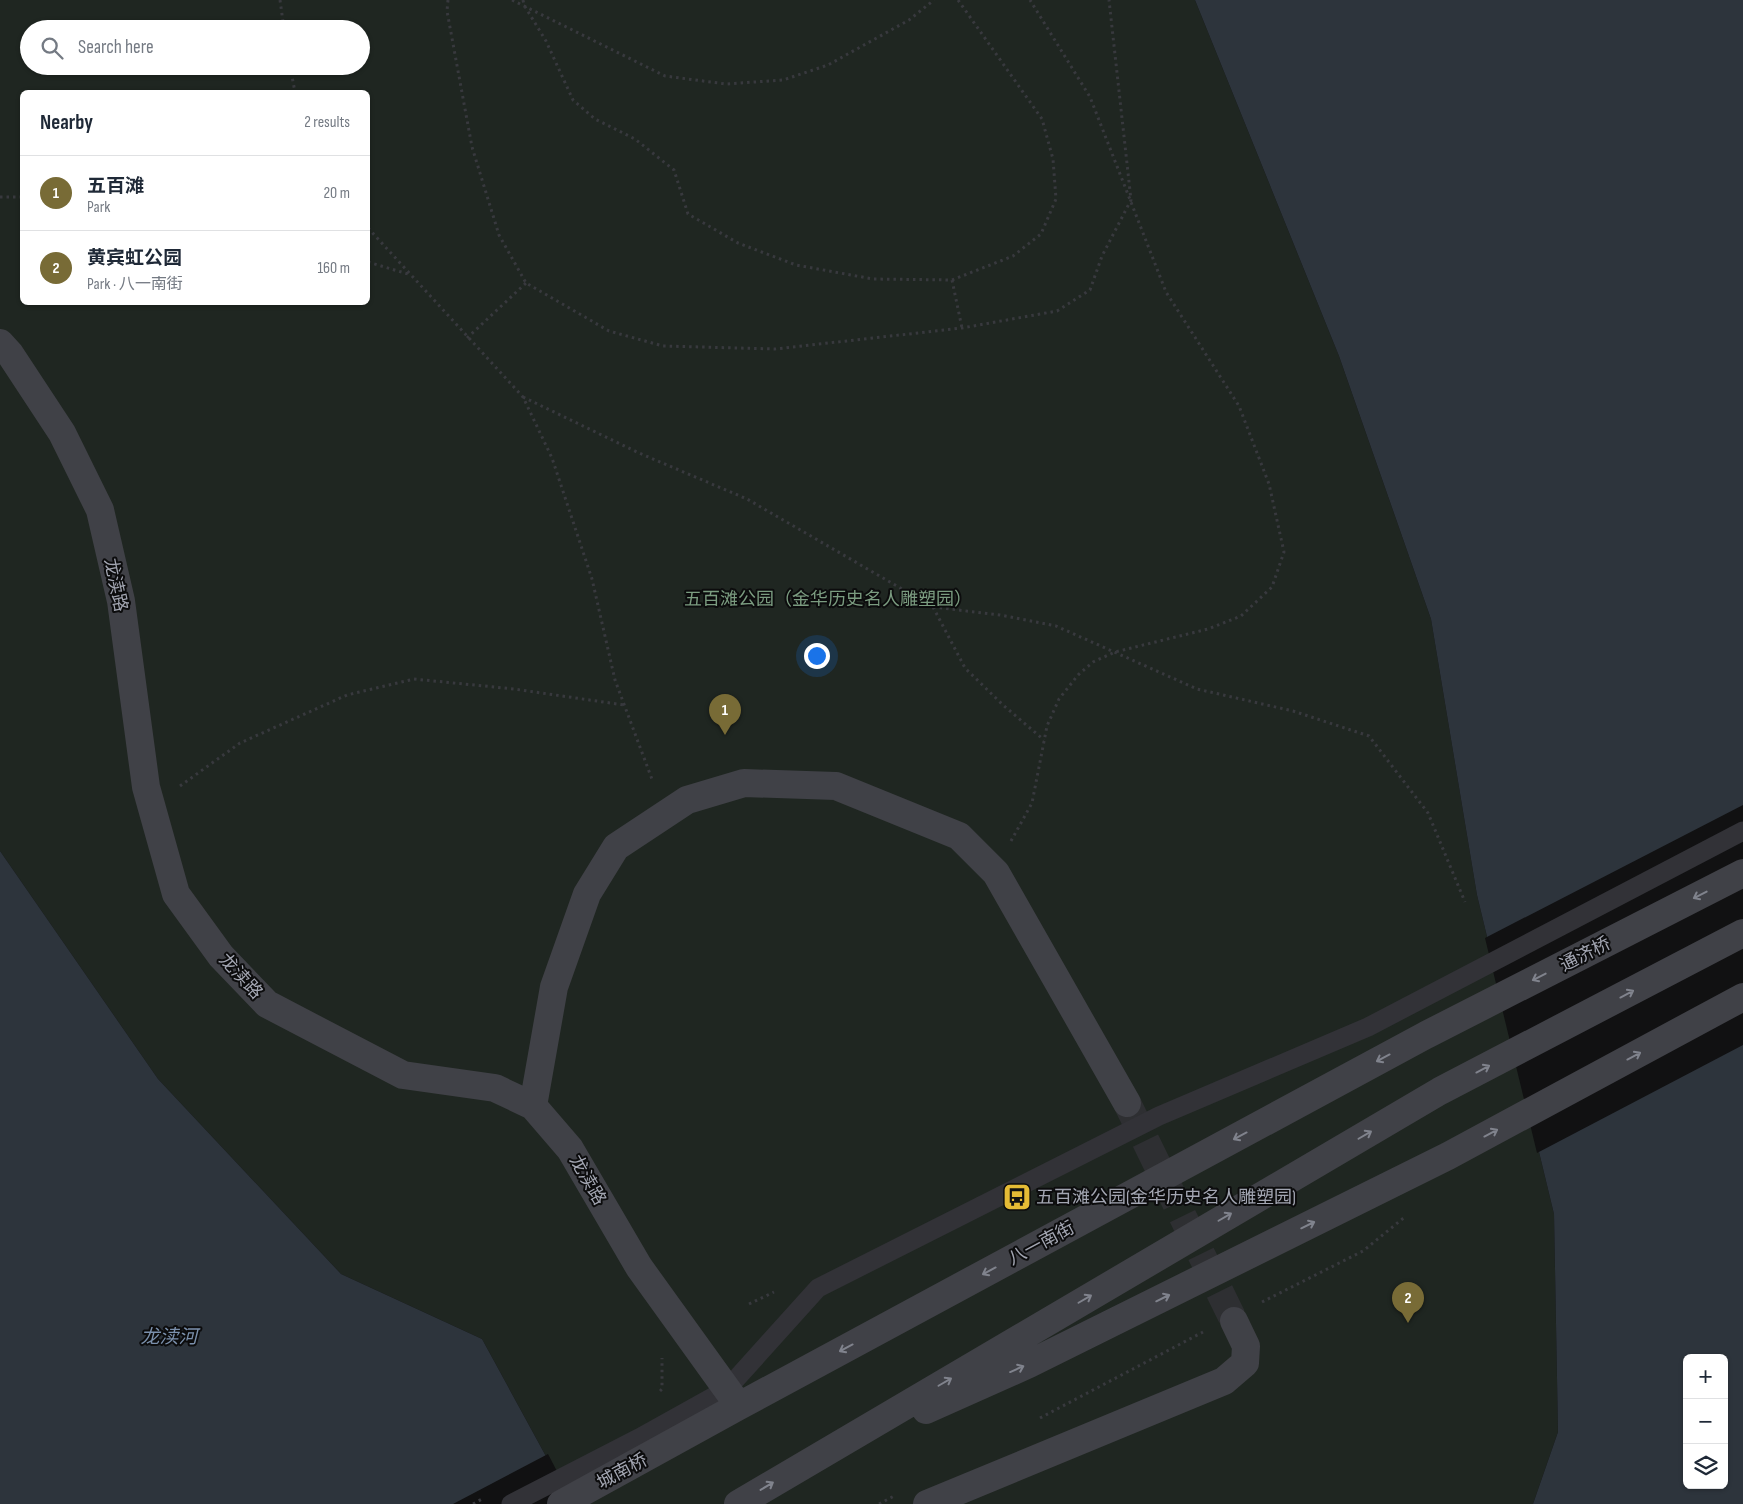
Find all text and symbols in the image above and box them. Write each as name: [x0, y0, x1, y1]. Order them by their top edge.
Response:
search box: [20, 20, 370, 75]
icon: search: [38, 34, 66, 62]
text: Search here: [78, 36, 154, 59]
text: Nearby: [40, 110, 93, 135]
text: 2 results: [304, 113, 350, 132]
text: 五百滩: [87, 175, 144, 198]
text: 1: [53, 184, 59, 203]
text: 20 m: [323, 184, 350, 203]
text: Park: [87, 198, 110, 217]
text: 黄宾虹公园: [87, 247, 182, 270]
text: 2: [52, 259, 60, 278]
text: 160 m: [317, 259, 350, 278]
text: Park · 八一南街: [87, 275, 183, 294]
street label: 龙渎路: [100, 557, 131, 614]
park label: 五百滩公园（金华历史名人雕塑园）: [684, 589, 972, 610]
your location: [804, 643, 830, 669]
pin: 1: [709, 694, 741, 735]
one-way arrow: [1692, 890, 1707, 900]
street label: 通济桥: [1556, 933, 1614, 976]
street label: 龙渎路: [215, 949, 267, 1003]
one-way arrow: [1532, 972, 1547, 982]
one-way arrow: [1619, 989, 1634, 998]
one-way arrow: [1626, 1051, 1641, 1061]
one-way arrow: [1376, 1054, 1391, 1064]
one-way arrow: [1475, 1064, 1490, 1073]
one-way arrow: [1483, 1128, 1498, 1138]
one-way arrow: [1358, 1130, 1373, 1140]
one-way arrow: [1233, 1131, 1248, 1141]
street label: 龙渎路: [565, 1152, 610, 1209]
bus stop icon: 五百滩公园(金华历史名人雕塑园): [1002, 1182, 1032, 1212]
place label: 五百滩公园(金华历史名人雕塑园): [1036, 1187, 1296, 1208]
one-way arrow: [1217, 1212, 1231, 1222]
street label: 八一南街: [1005, 1217, 1078, 1270]
one-way arrow: [1300, 1220, 1315, 1229]
one-way arrow: [982, 1266, 997, 1276]
pin: 2: [1392, 1282, 1424, 1323]
one-way arrow: [1155, 1292, 1170, 1302]
one-way arrow: [1077, 1294, 1091, 1304]
water label: 龙渎河: [140, 1326, 201, 1349]
one-way arrow: [839, 1343, 854, 1353]
map controls: [1683, 1354, 1728, 1489]
button: +: [1683, 1354, 1728, 1399]
one-way arrow: [1009, 1364, 1024, 1374]
one-way arrow: [937, 1376, 951, 1386]
button: −: [1683, 1399, 1728, 1444]
button: layers: [1683, 1444, 1728, 1489]
street label: 城南桥: [593, 1449, 651, 1493]
one-way arrow: [760, 1481, 774, 1491]

